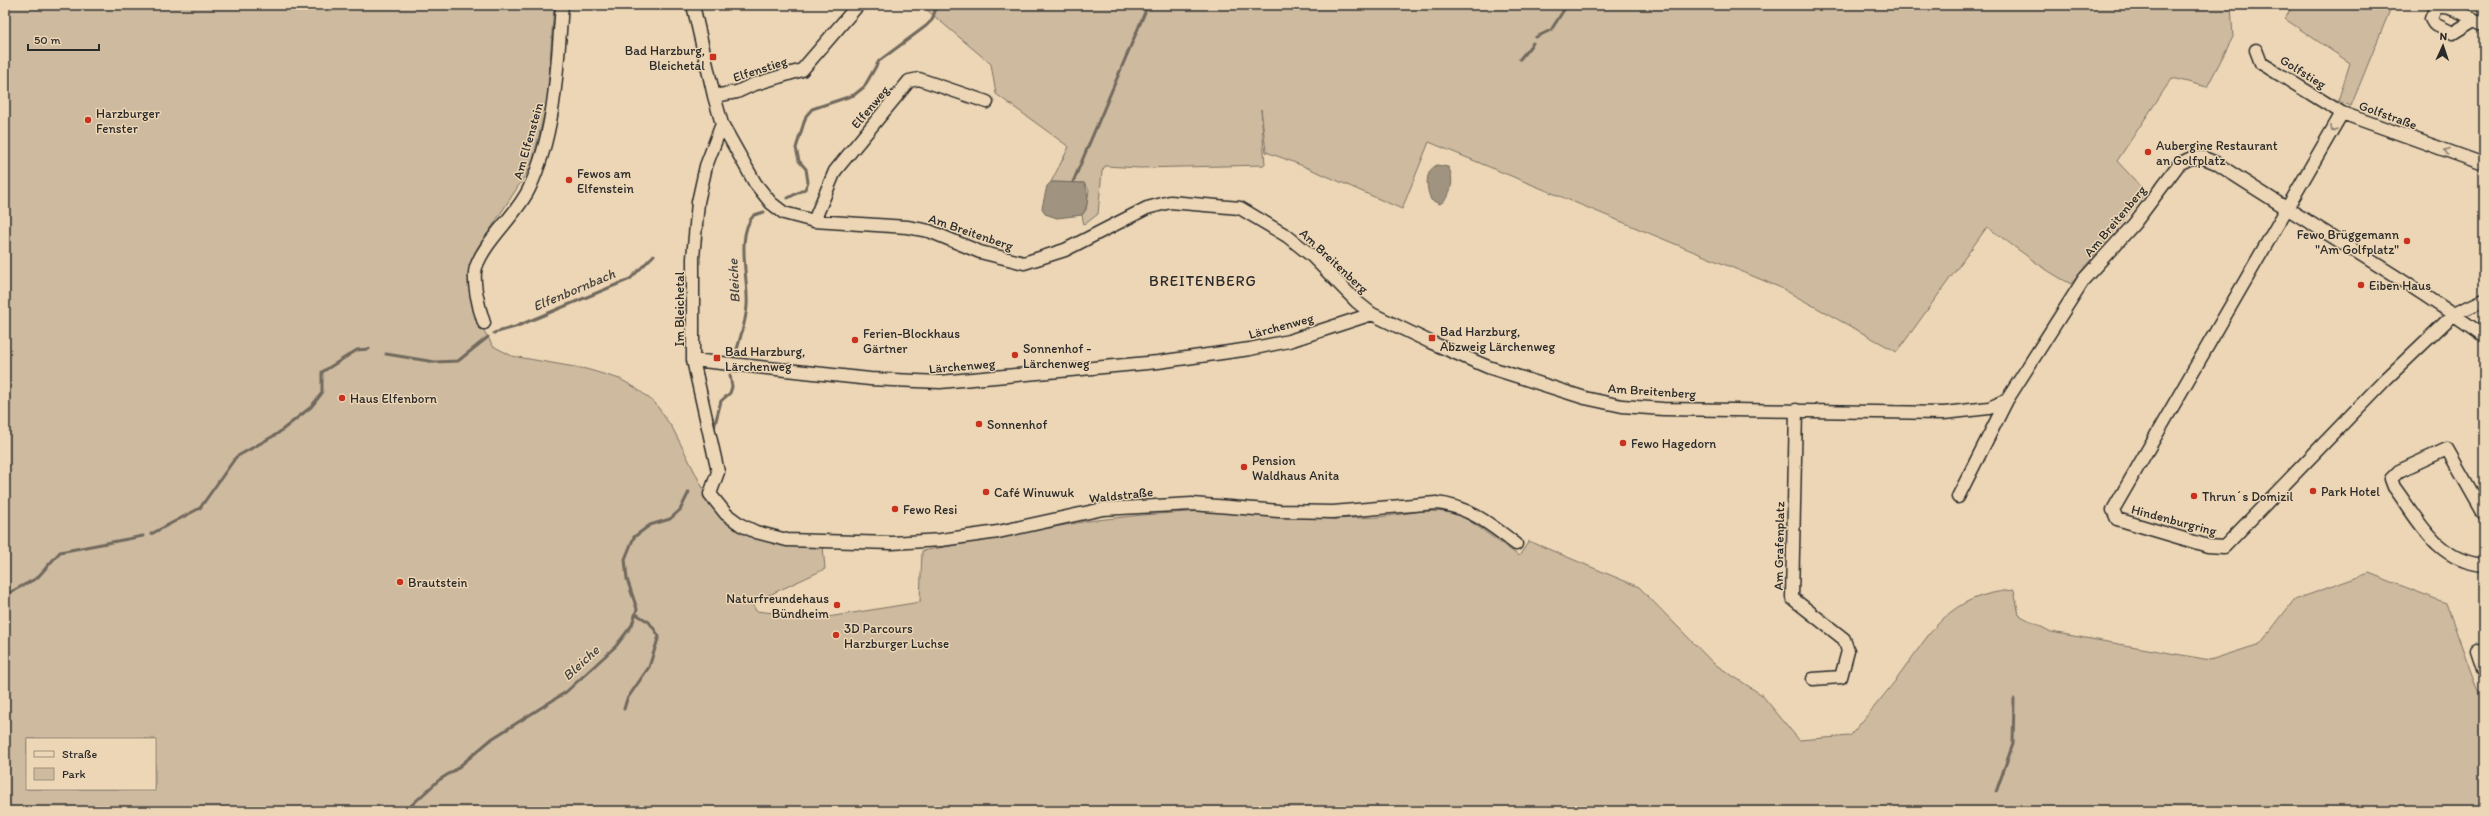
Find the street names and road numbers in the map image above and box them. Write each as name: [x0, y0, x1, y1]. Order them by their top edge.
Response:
street label: Golfstieg: [2277, 52, 2329, 92]
street label: Elfenstieg: [731, 53, 789, 85]
street label: Elfenweg: [848, 82, 892, 131]
street label: Golfstraße: [2357, 98, 2419, 132]
street label: Am Elfenstein: [510, 100, 546, 181]
street label: Am Breitenberg: [2081, 182, 2149, 260]
street label: Am Breitenberg: [927, 211, 1015, 254]
street label: Am Breitenberg: [1297, 225, 1372, 297]
street label: Im Bleichetal: [672, 271, 687, 346]
street label: Lärchenweg: [1247, 310, 1315, 342]
street label: Lärchenweg: [928, 356, 996, 376]
street label: Am Breitenberg: [1607, 380, 1697, 402]
street label: Waldstraße: [1088, 484, 1154, 506]
street label: Am Grafenplatz: [1771, 501, 1787, 591]
street label: Hindenburgring: [2130, 501, 2219, 539]

